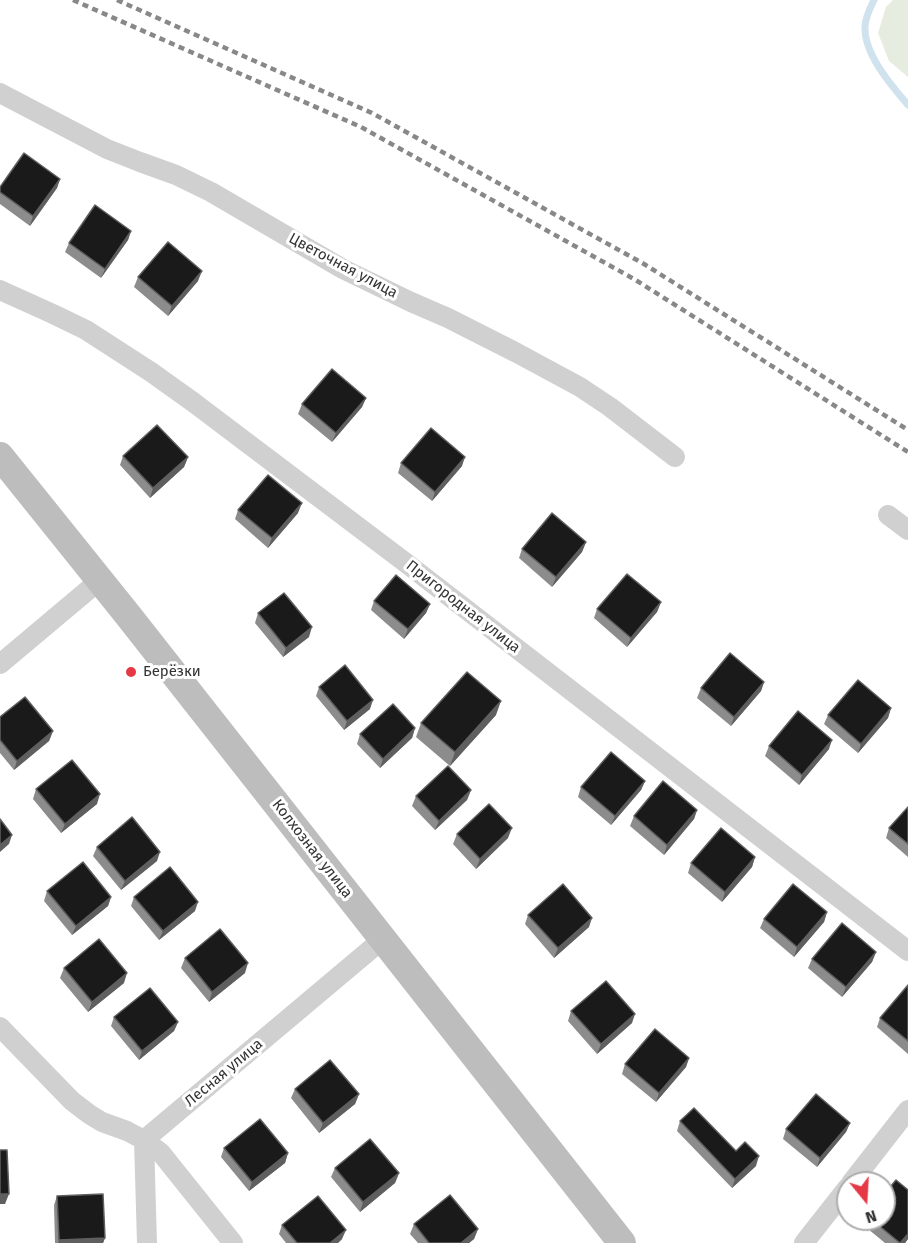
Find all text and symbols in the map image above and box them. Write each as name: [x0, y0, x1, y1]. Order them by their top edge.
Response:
street label: Цветочная улица: [285, 230, 401, 302]
street label: Пригородная улица: [402, 557, 524, 657]
place label: Берёзки: [143, 663, 201, 681]
marker: Берёзки: [124, 665, 138, 679]
street label: Колхозная улица: [268, 796, 356, 902]
street label: Лесная улица: [181, 1035, 267, 1111]
north arrow: [836, 1171, 896, 1231]
text: N: [863, 1206, 879, 1227]

